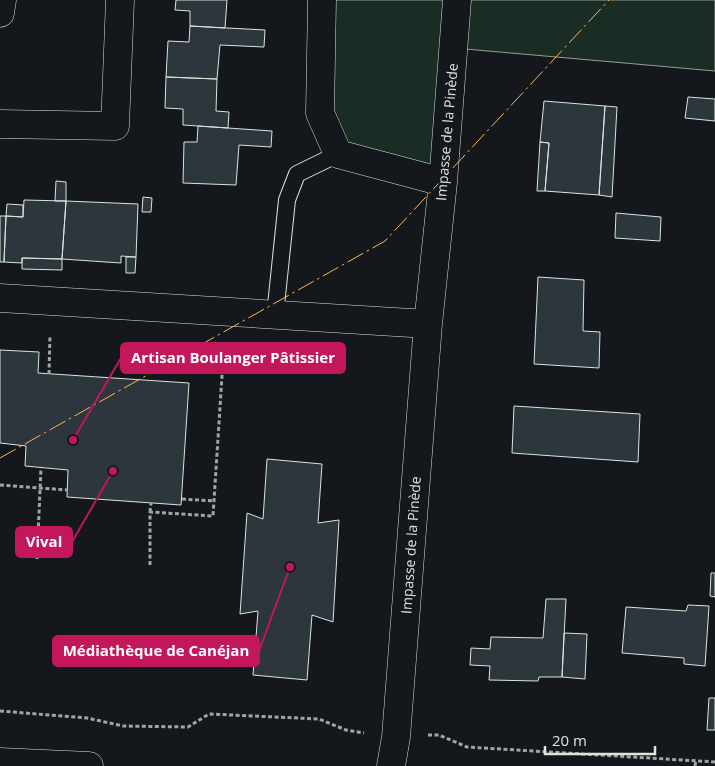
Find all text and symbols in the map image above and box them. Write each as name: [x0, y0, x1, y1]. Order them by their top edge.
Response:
street label: Impasse de la Pinède: [431, 62, 462, 201]
callout: Artisan Boulanger Pâtissier: [121, 343, 345, 373]
text: Artisan Boulanger Pâtissier: [131, 347, 335, 367]
street label: Impasse de la Pinède: [396, 475, 425, 614]
callout: Vival: [16, 527, 72, 557]
text: Vival: [26, 531, 62, 551]
callout: Médiathèque de Canéjan: [53, 636, 259, 666]
text: Médiathèque de Canéjan: [63, 640, 249, 660]
scale bar: [545, 724, 655, 756]
text: 20 m: [552, 730, 587, 750]

